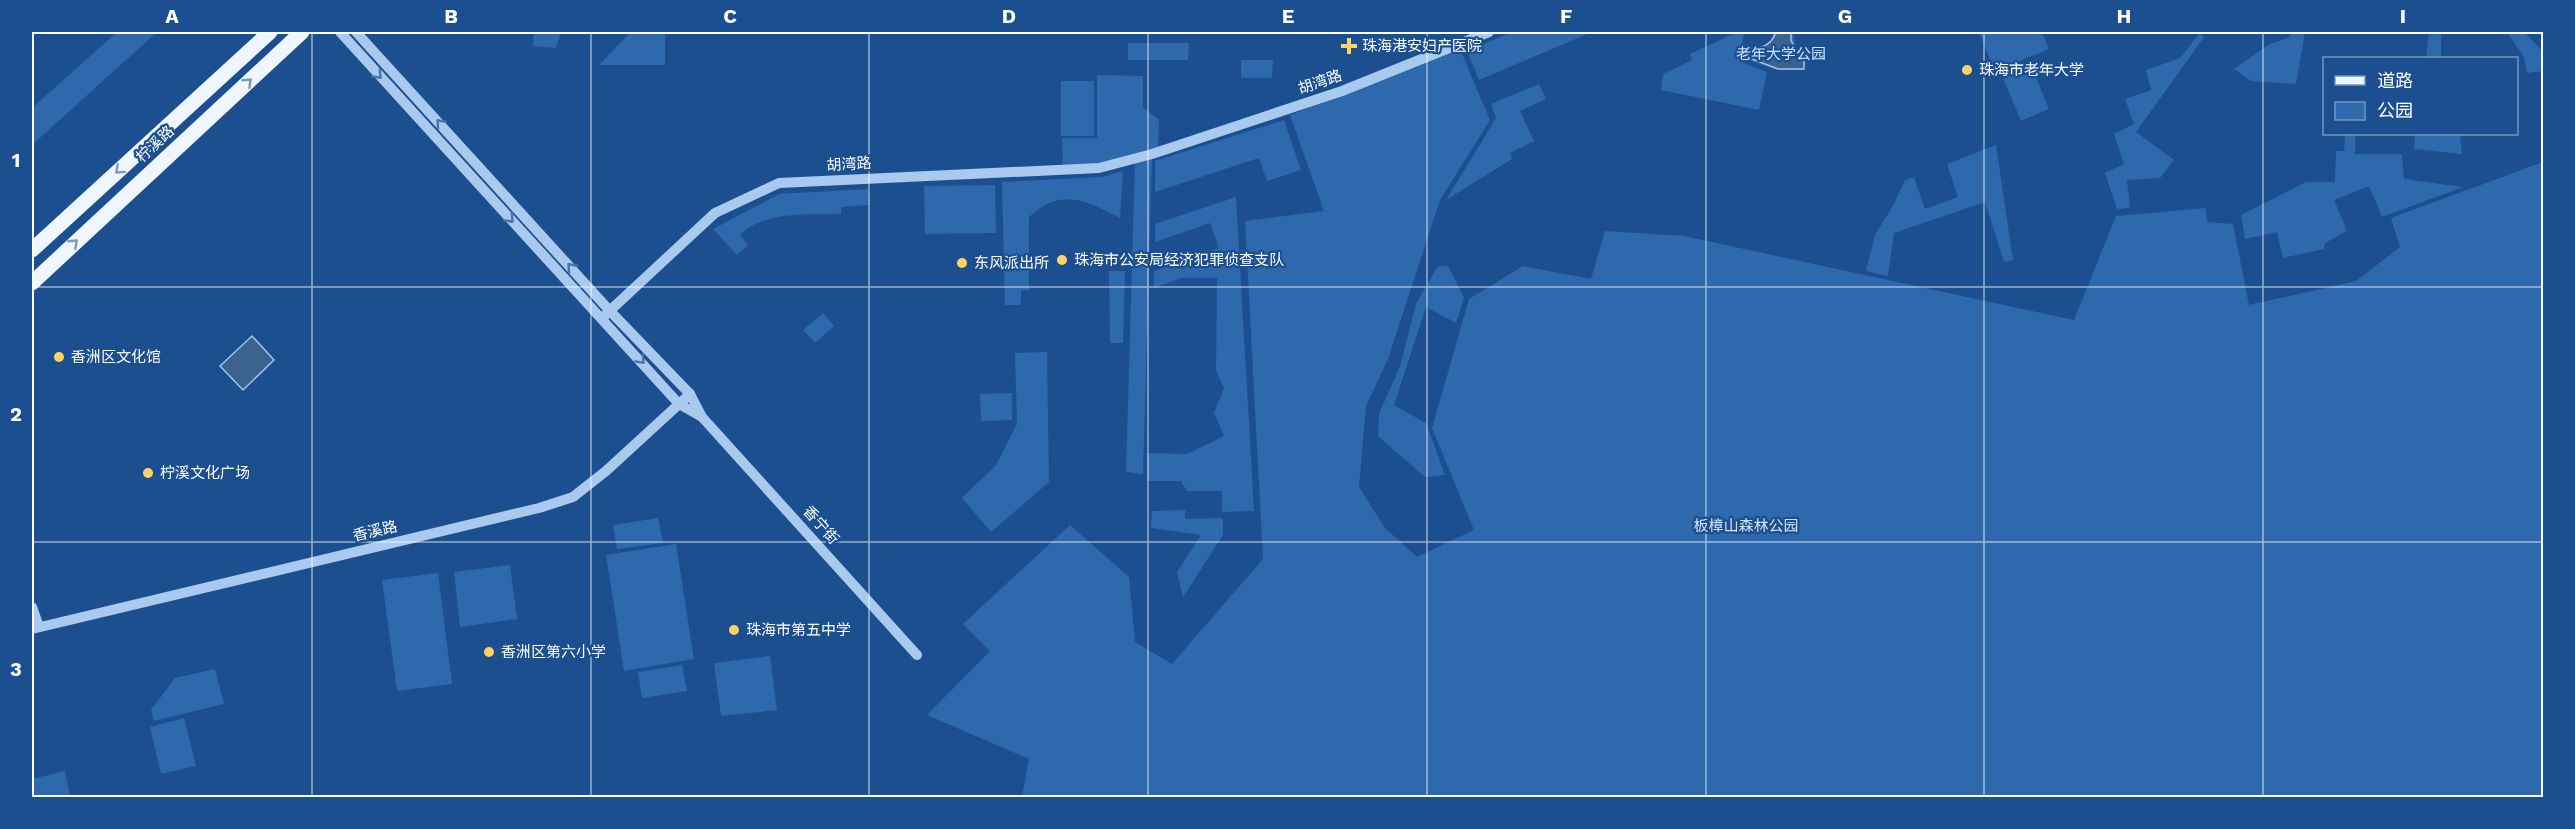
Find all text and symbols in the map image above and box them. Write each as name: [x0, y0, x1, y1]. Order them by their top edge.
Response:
text: A: [165, 4, 179, 28]
text: B: [444, 4, 458, 28]
text: C: [723, 4, 737, 28]
text: D: [1002, 4, 1016, 28]
text: E: [1282, 4, 1294, 28]
text: F: [1560, 4, 1572, 28]
text: G: [1838, 4, 1852, 28]
text: H: [2117, 4, 2131, 28]
text: I: [2400, 4, 2406, 28]
marker: 珠海港安妇产医院: [1340, 37, 1358, 55]
place label: 珠海港安妇产医院: [1362, 37, 1482, 55]
park label: 老年大学公园: [1736, 45, 1826, 63]
legend: [2323, 57, 2518, 135]
place label: 珠海市老年大学: [1979, 61, 2084, 79]
marker: 珠海市老年大学: [1960, 63, 1974, 77]
street label: 胡湾路: [1296, 66, 1344, 98]
one-way arrow: [371, 69, 382, 79]
text: 道路: [2377, 70, 2413, 91]
one-way arrow: [241, 78, 252, 89]
text: 公园: [2377, 100, 2413, 121]
one-way arrow: [436, 119, 447, 130]
street label: 柠溪路: [132, 122, 178, 166]
text: 1: [12, 148, 20, 172]
street label: 胡湾路: [826, 154, 872, 174]
one-way arrow: [115, 163, 125, 174]
one-way arrow: [503, 212, 514, 223]
one-way arrow: [68, 239, 78, 250]
place label: 珠海市公安局经济犯罪侦查支队: [1074, 251, 1284, 269]
marker: 珠海市公安局经济犯罪侦查支队: [1055, 253, 1069, 267]
place label: 东风派出所: [974, 254, 1049, 272]
marker: 东风派出所: [955, 256, 969, 270]
one-way arrow: [567, 264, 578, 274]
place label: 香洲区文化馆: [71, 348, 161, 366]
marker: 香洲区文化馆: [52, 350, 66, 364]
one-way arrow: [634, 354, 645, 364]
text: 2: [10, 402, 22, 426]
place label: 柠溪文化广场: [160, 464, 250, 482]
marker: 柠溪文化广场: [141, 466, 155, 480]
street label: 香宁街: [799, 502, 843, 548]
street label: 香溪路: [351, 517, 399, 545]
park label: 板樟山森林公园: [1693, 517, 1799, 535]
place label: 珠海市第五中学: [746, 621, 851, 639]
marker: 珠海市第五中学: [727, 623, 741, 637]
place label: 香洲区第六小学: [501, 643, 606, 661]
marker: 香洲区第六小学: [482, 645, 496, 659]
text: 3: [10, 657, 22, 681]

